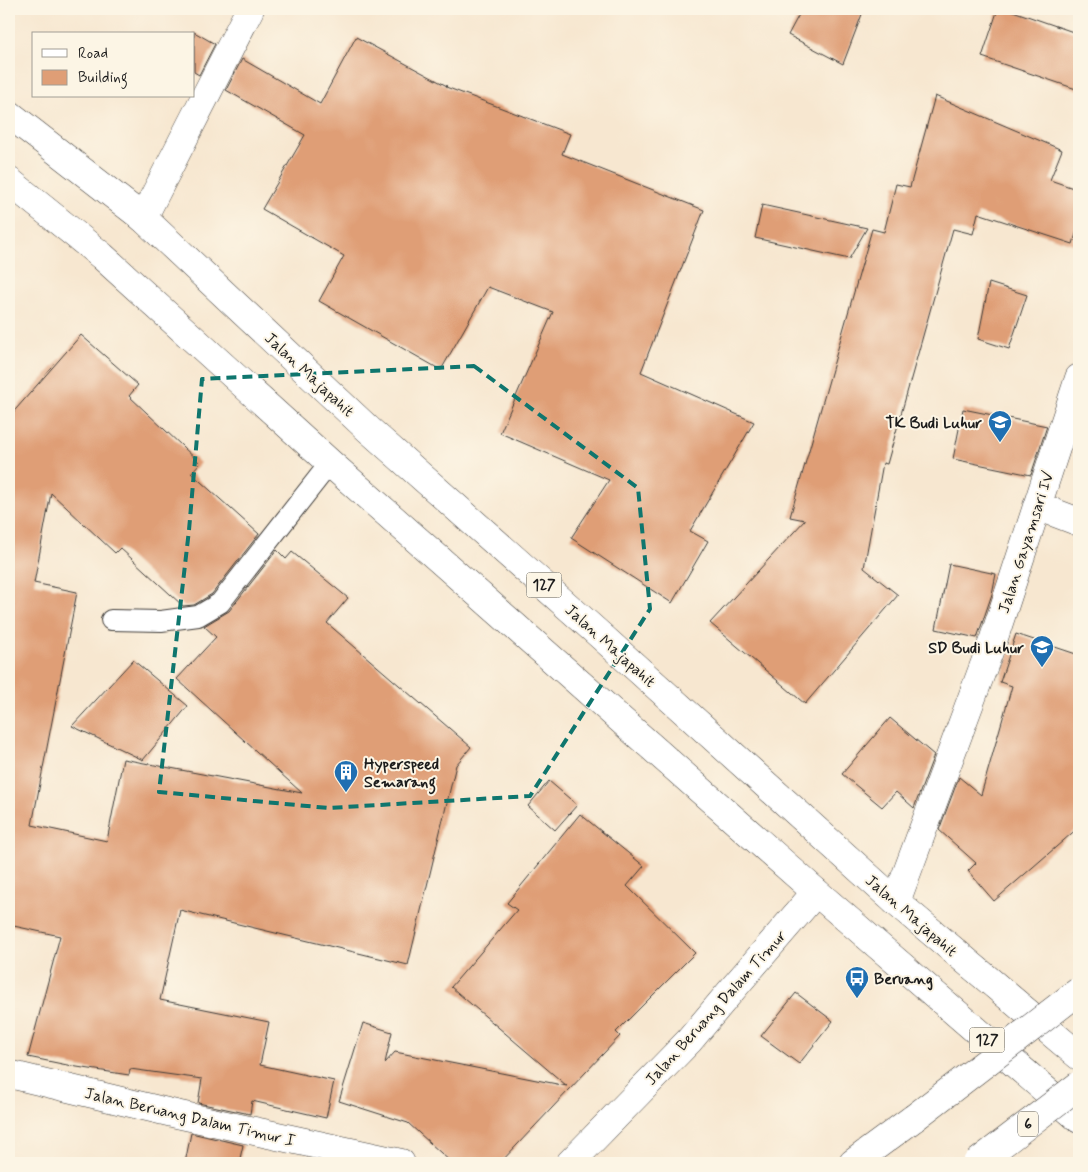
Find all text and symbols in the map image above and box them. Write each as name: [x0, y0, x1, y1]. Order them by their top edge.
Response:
legend: [32, 32, 195, 98]
text: Road: [78, 44, 108, 64]
text: Building: [78, 68, 128, 89]
street label: Jalan Majapahit: [260, 328, 358, 422]
school or university icon: TK Budi Luhur: [987, 409, 1013, 443]
place label: TK Budi Luhur: [885, 413, 982, 434]
street label: Jalan Gayamsari IV: [994, 469, 1059, 616]
road number: 127: [526, 572, 562, 598]
street label: Jalan Majapahit: [560, 600, 660, 692]
school or university icon: SD Budi Luhur: [1029, 634, 1055, 668]
place label: SD Budi Luhur: [928, 638, 1024, 659]
place label: Hyperspeed Semarang: [364, 754, 439, 795]
building icon: Hyperspeed Semarang: [333, 759, 359, 793]
street label: Jalan Majapahit: [861, 870, 961, 962]
street label: Jalan Beruang Dalam Timur: [641, 926, 792, 1090]
bus stop icon: Beruang: [844, 965, 870, 999]
place label: Beruang: [874, 969, 933, 991]
road number: 127: [970, 1028, 1004, 1052]
street label: Jalan Beruang Dalam Timur I: [82, 1083, 297, 1152]
road number: 6: [1018, 1112, 1038, 1136]

